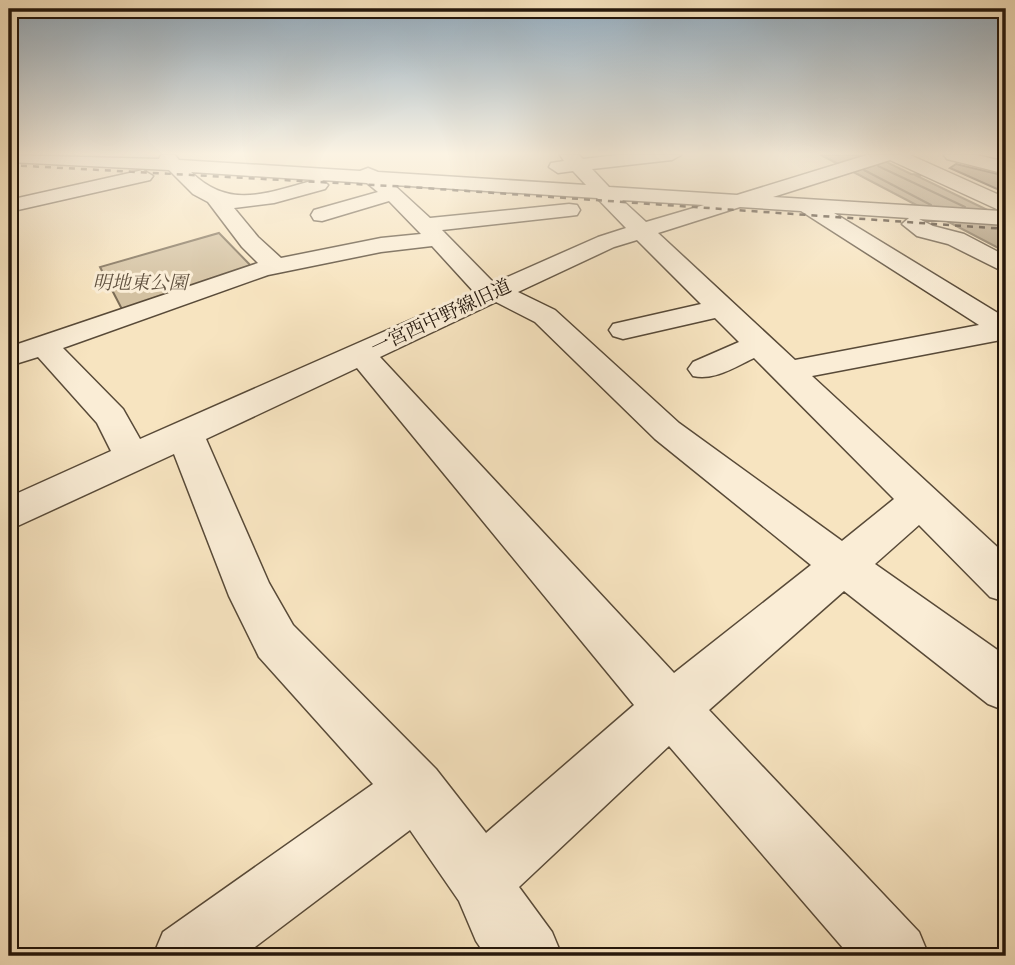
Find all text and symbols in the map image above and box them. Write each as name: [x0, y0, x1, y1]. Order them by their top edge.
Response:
park label: 明地東公園: [92, 271, 190, 295]
street label: 一宮西中野線旧道: [367, 274, 515, 360]

